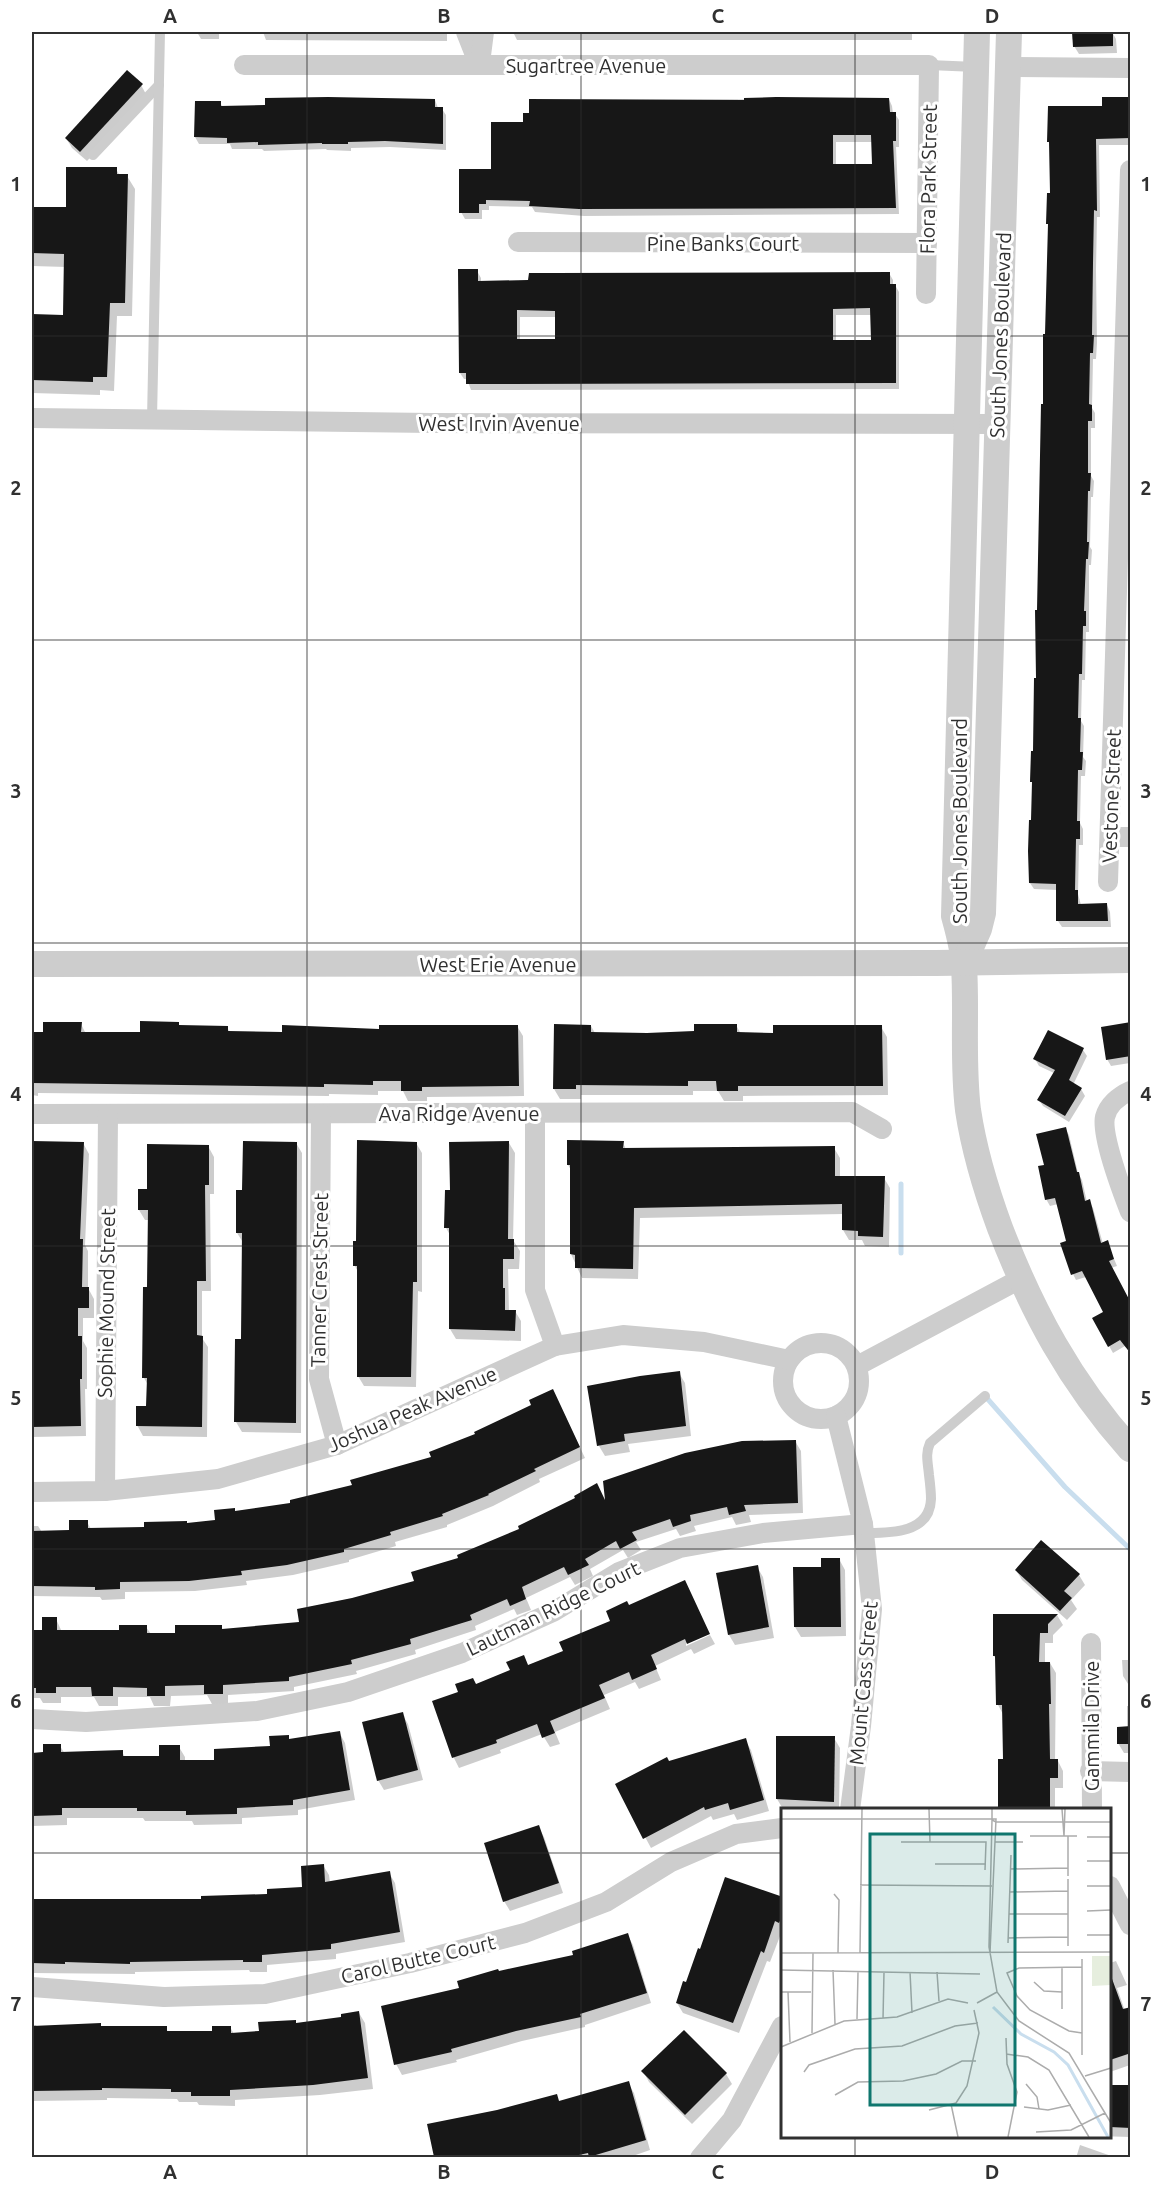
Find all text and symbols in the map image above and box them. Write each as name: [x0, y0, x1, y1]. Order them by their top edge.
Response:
text: A: [163, 4, 177, 27]
text: B: [437, 4, 451, 27]
text: C: [712, 4, 725, 27]
text: D: [985, 4, 999, 27]
street label: Sugartree Avenue: [506, 54, 666, 77]
street label: Flora Park Street: [915, 104, 941, 254]
text: 1: [10, 172, 22, 195]
text: 1: [1140, 172, 1152, 195]
street label: Pine Banks Court: [647, 232, 799, 255]
street label: South Jones Boulevard: [985, 232, 1015, 438]
street label: West Irvin Avenue: [418, 412, 580, 435]
text: 2: [10, 476, 22, 499]
text: 2: [1140, 476, 1152, 499]
street label: South Jones Boulevard: [948, 718, 971, 924]
street label: Vestone Street: [1097, 728, 1125, 863]
text: 3: [10, 779, 22, 802]
text: 3: [1140, 779, 1152, 802]
street label: West Erie Avenue: [419, 953, 577, 976]
text: 4: [10, 1082, 22, 1105]
text: 4: [1140, 1082, 1152, 1105]
street label: Ava Ridge Avenue: [379, 1102, 539, 1125]
street label: Tanner Crest Street: [306, 1192, 332, 1367]
street label: Sophie Mound Street: [93, 1208, 119, 1398]
street label: Joshua Peak Avenue: [324, 1361, 500, 1457]
text: 5: [10, 1386, 22, 1409]
text: 5: [1140, 1386, 1152, 1409]
street label: Lautman Ridge Court: [462, 1556, 644, 1660]
street label: Mount Cass Street: [844, 1600, 882, 1766]
street label: Gammila Drive: [1080, 1661, 1103, 1791]
text: 6: [10, 1689, 22, 1712]
text: 6: [1140, 1689, 1152, 1712]
inset map: [781, 1808, 1111, 2138]
street label: Carol Butte Court: [338, 1930, 498, 1988]
text: 7: [10, 1992, 22, 2015]
text: 7: [1140, 1992, 1152, 2015]
text: A: [163, 2160, 177, 2183]
text: B: [437, 2160, 451, 2183]
text: C: [712, 2160, 725, 2183]
text: D: [985, 2160, 999, 2183]

